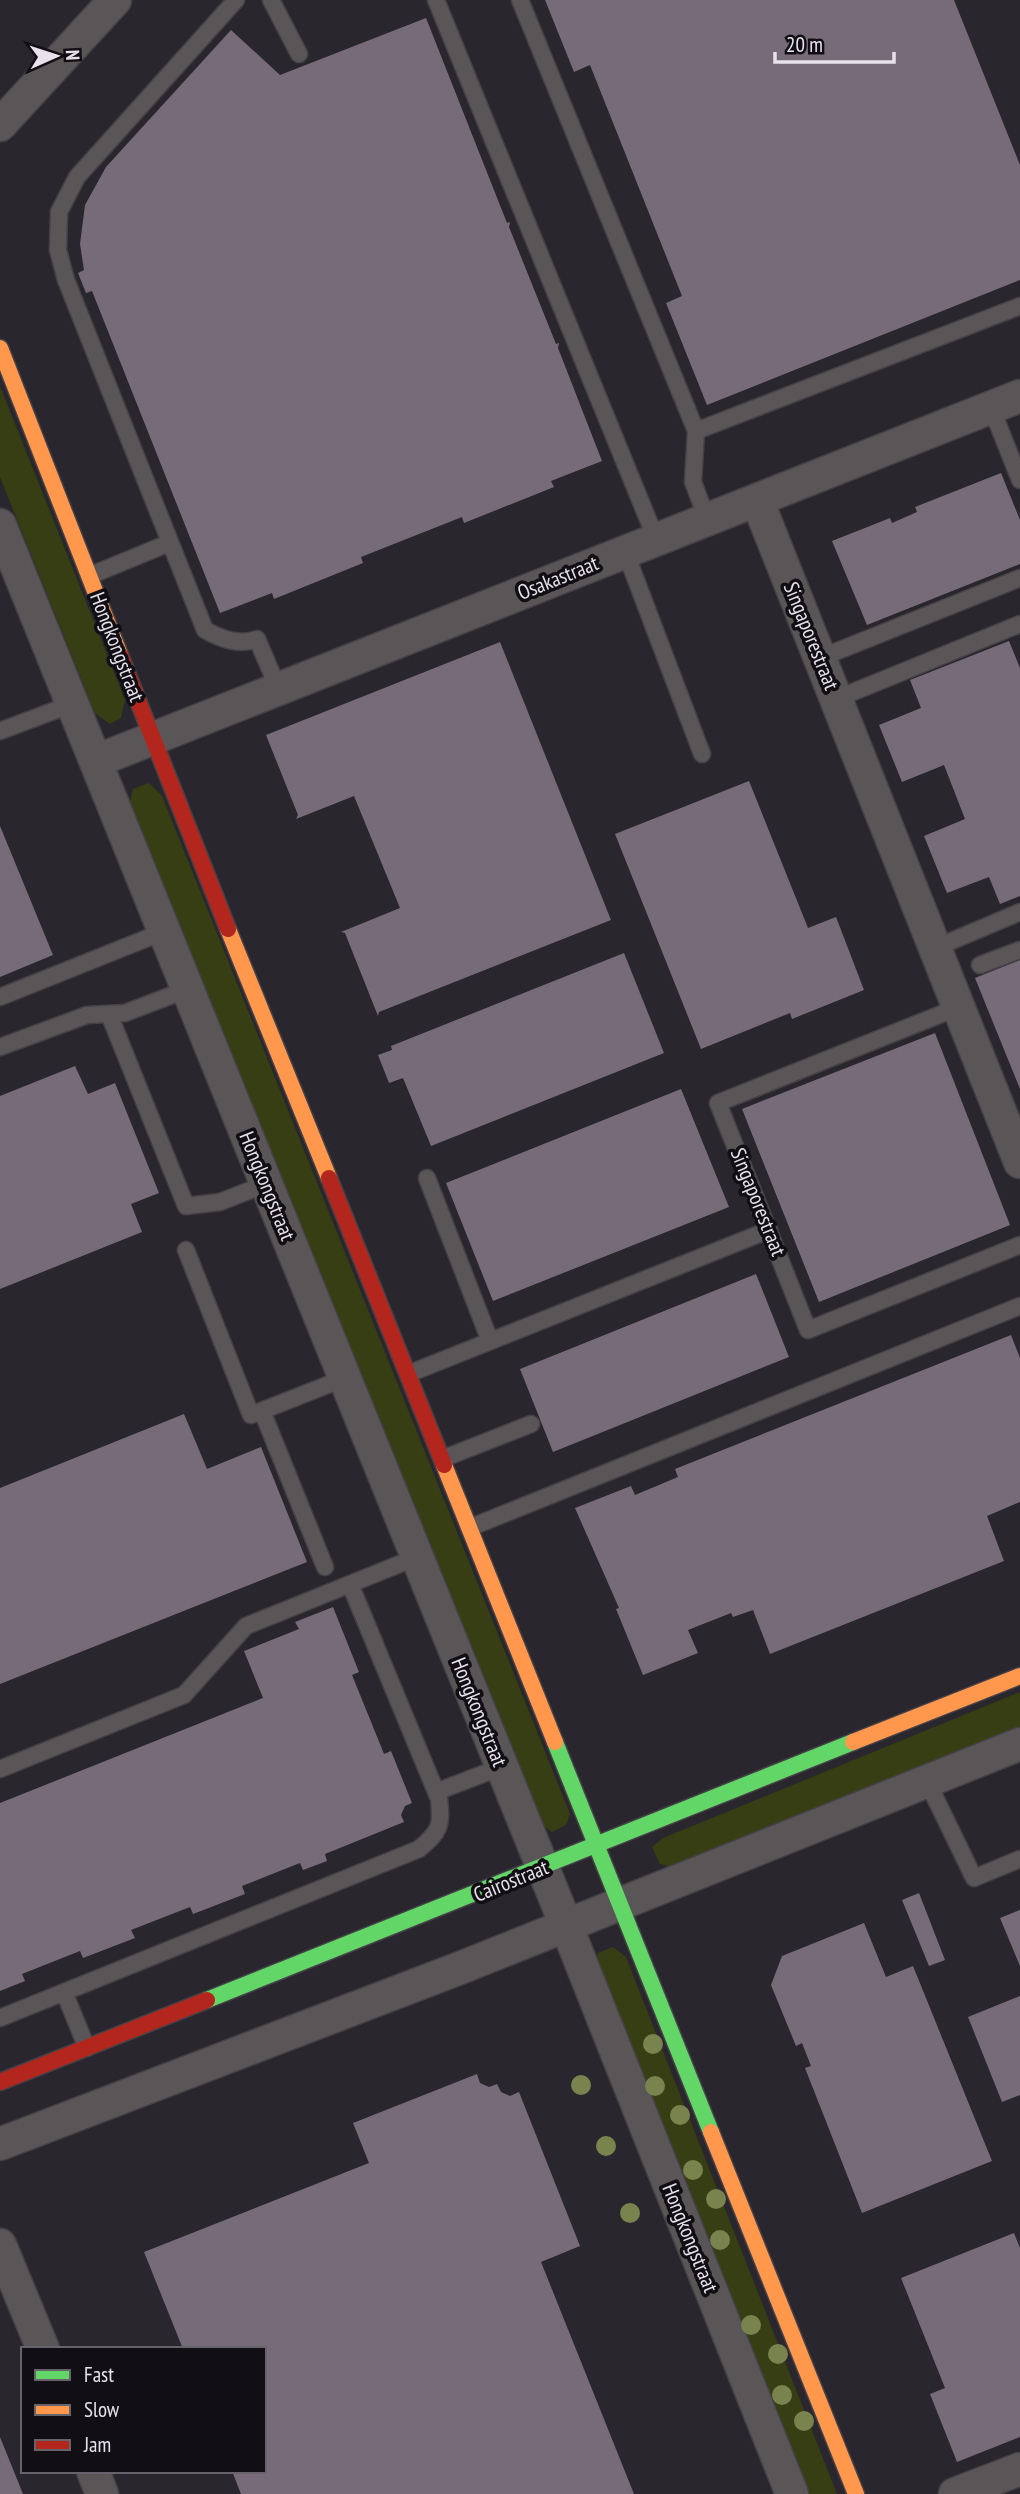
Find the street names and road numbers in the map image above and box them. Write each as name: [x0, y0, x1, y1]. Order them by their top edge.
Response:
street label: Osakastraat: [513, 549, 602, 606]
street label: Singaporestraat: [778, 578, 845, 694]
street label: Hongkongstraat: [84, 588, 151, 706]
street label: Hongkongstraat: [233, 1127, 302, 1244]
street label: Singaporestraat: [725, 1144, 792, 1260]
street label: Hongkongstraat: [445, 1653, 514, 1770]
street label: Cairostraat: [469, 1853, 552, 1908]
street label: Hongkongstraat: [656, 2179, 725, 2296]

